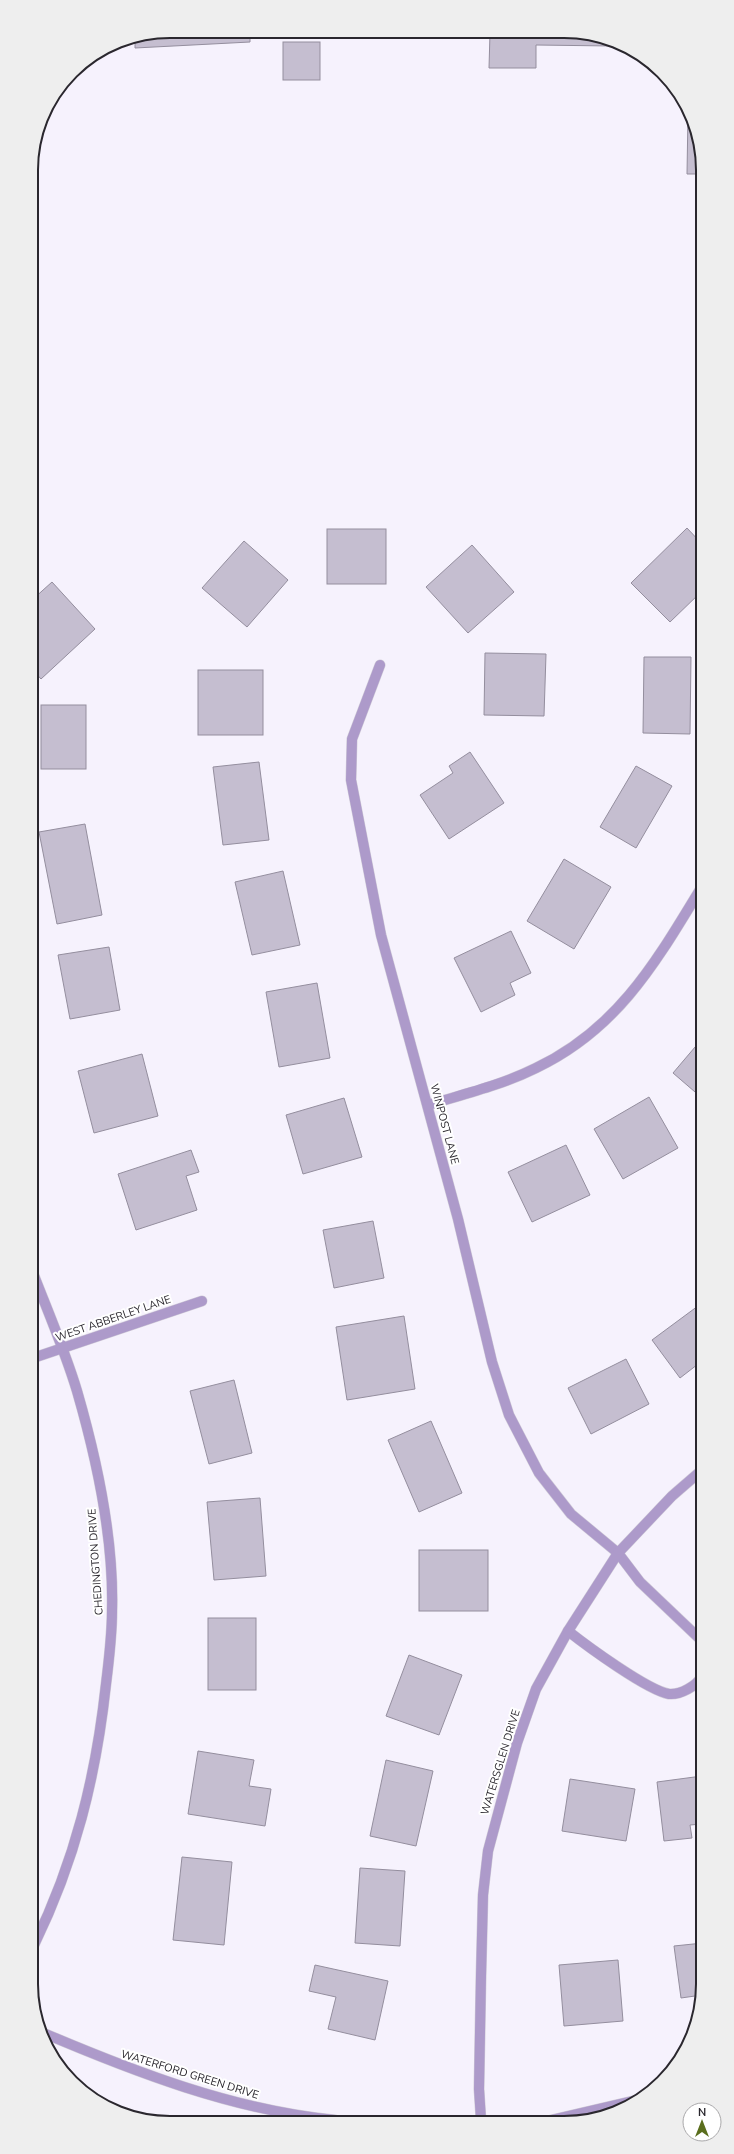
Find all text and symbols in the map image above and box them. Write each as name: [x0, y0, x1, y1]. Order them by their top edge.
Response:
street label: WINPOST LANE: [427, 1082, 462, 1166]
street label: WEST ABBERLEY LANE: [53, 1292, 173, 1345]
street label: CHEDINGTON DRIVE: [84, 1508, 107, 1616]
street label: WATERSGLEN DRIVE: [477, 1708, 524, 1817]
street label: WATERFORD GREEN DRIVE: [119, 2046, 261, 2103]
north arrow: [682, 2102, 722, 2142]
text: N: [698, 2105, 706, 2120]

